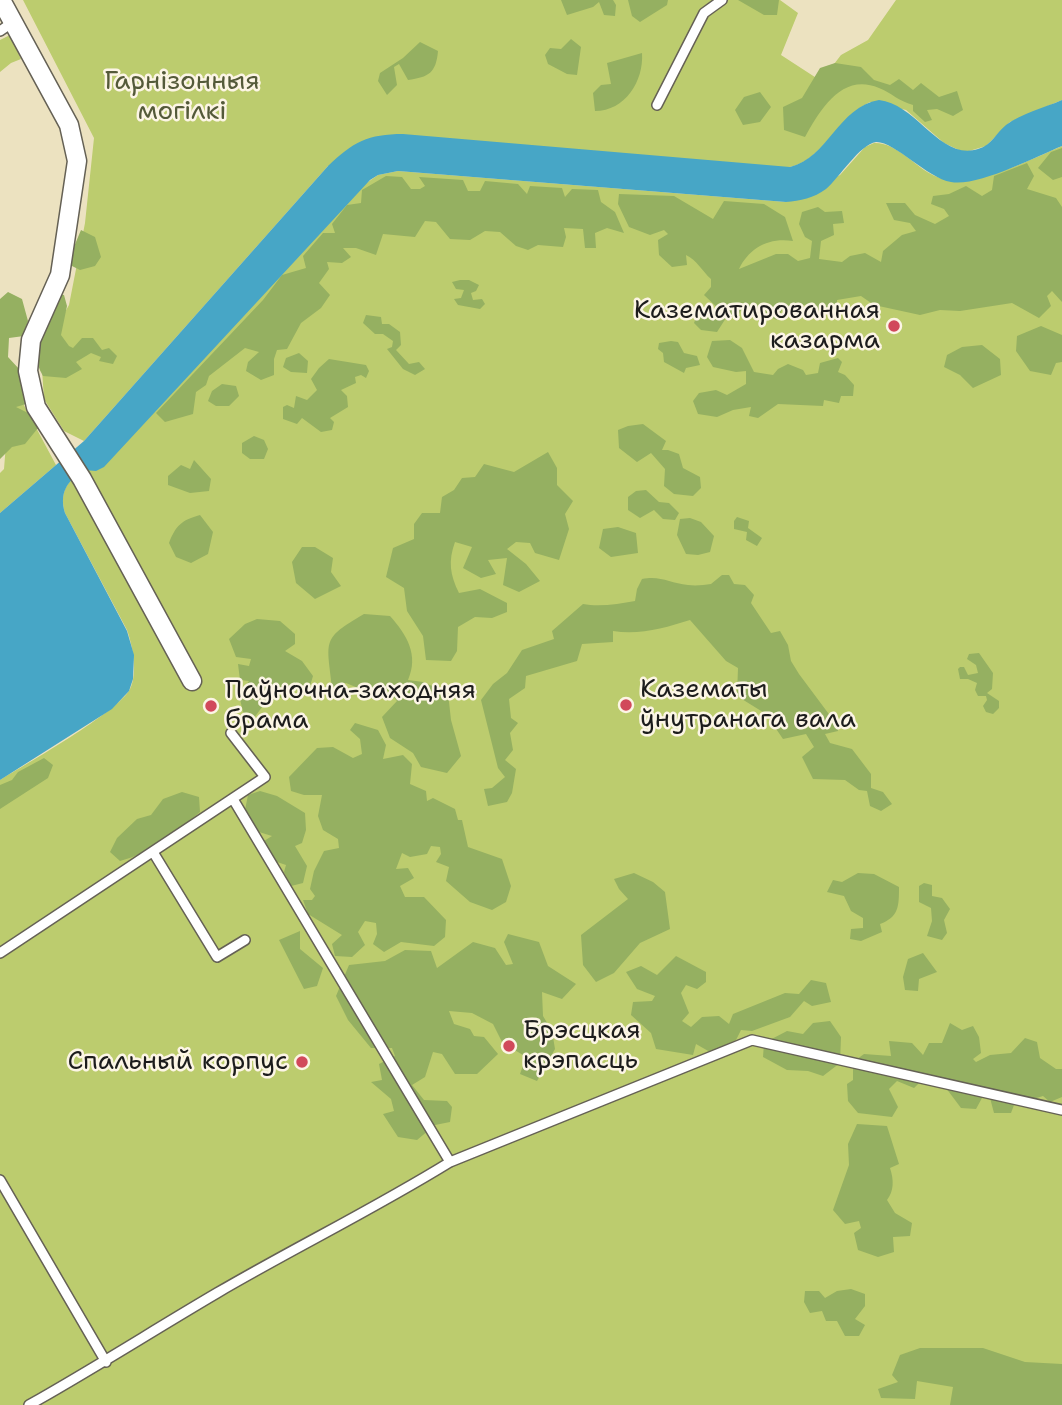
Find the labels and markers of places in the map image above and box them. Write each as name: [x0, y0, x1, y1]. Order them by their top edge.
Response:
place label: Казематированная казарма: [634, 295, 880, 356]
marker: Казематированная казарма: [886, 318, 902, 334]
place label: Казематы ўнутранага вала: [640, 674, 856, 736]
place label: Паўночна-заходняя брама: [225, 675, 476, 736]
marker: Казематы ўнутранага вала: [618, 697, 634, 713]
marker: Паўночна-заходняя брама: [203, 698, 219, 714]
place label: Брэсцкая крэпасць: [523, 1015, 641, 1076]
marker: Брэсцкая крэпасць: [501, 1038, 517, 1054]
place label: Спальный корпус: [68, 1046, 288, 1078]
marker: Спальный корпус: [294, 1054, 310, 1070]

